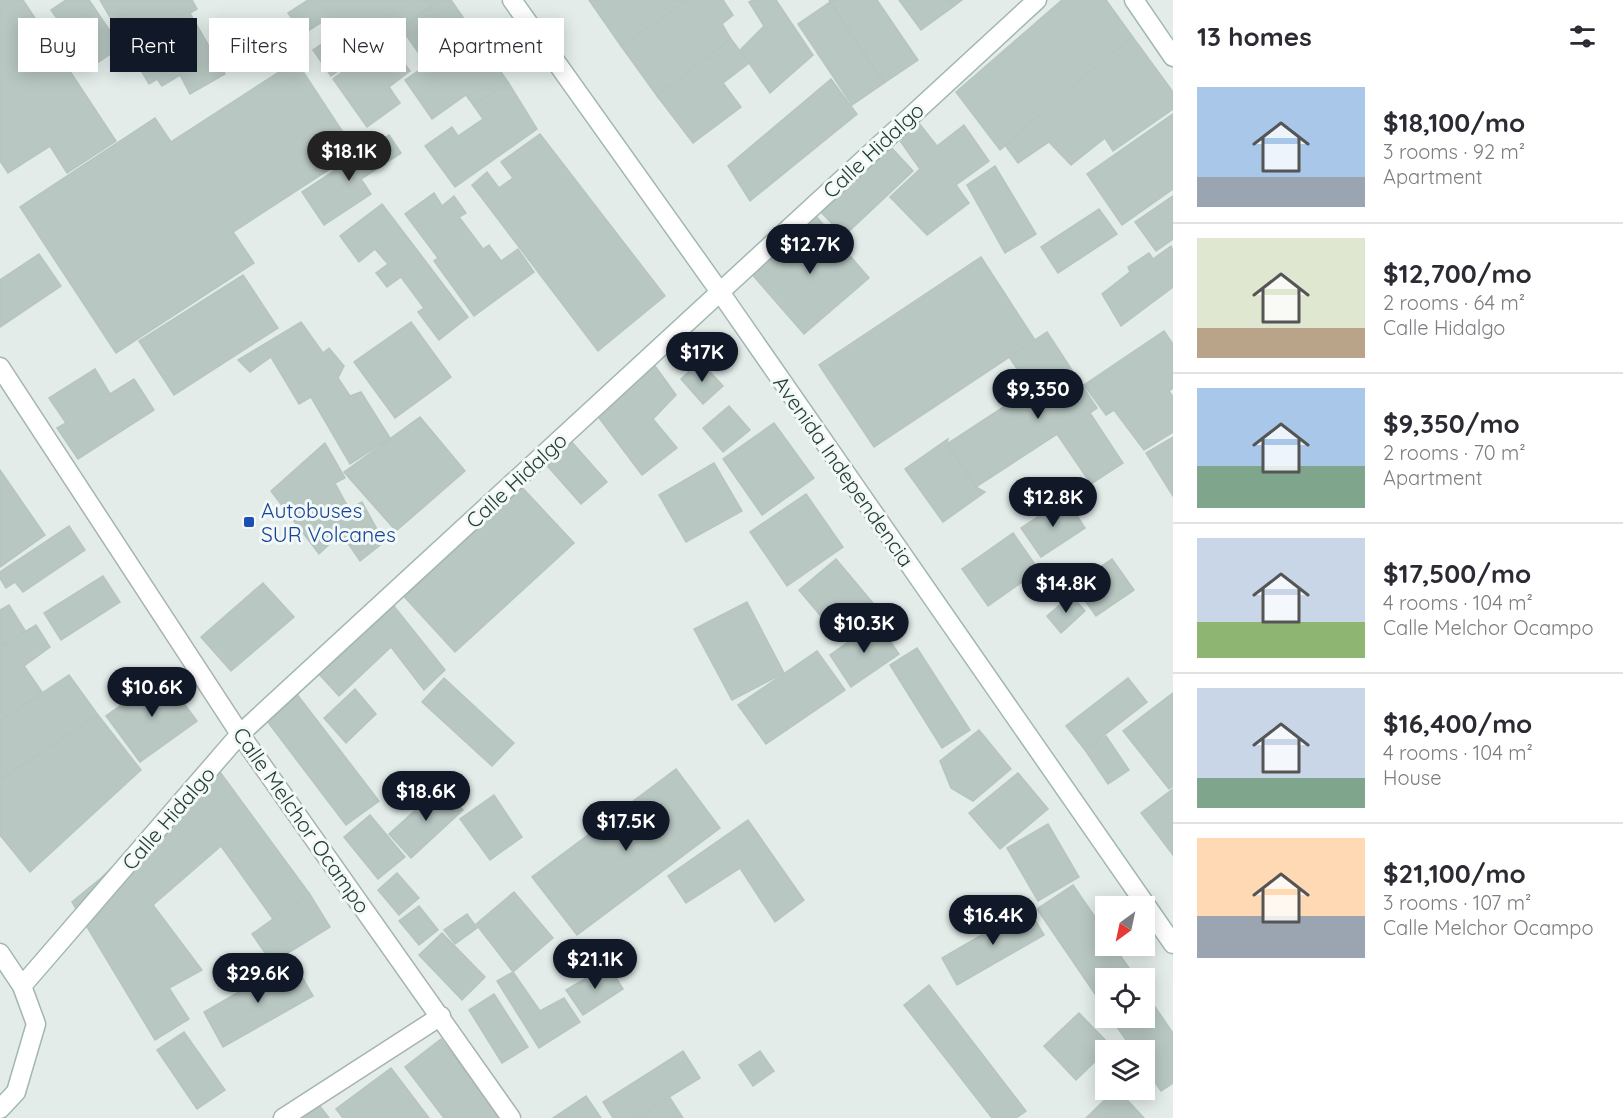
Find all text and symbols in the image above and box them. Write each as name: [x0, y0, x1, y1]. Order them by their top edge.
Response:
chip: Buy: [18, 18, 98, 72]
chip: Rent: [110, 18, 197, 72]
chip: Filters: [209, 18, 309, 72]
chip: New: [321, 18, 406, 72]
chip: Apartment: [418, 18, 564, 72]
text: 13 homes: [1197, 20, 1312, 53]
icon: filters: [1566, 20, 1599, 53]
street label: Calle Hidalgo: [817, 97, 929, 203]
text: $18,100/mo: [1383, 106, 1525, 139]
icon: home: [1245, 111, 1317, 183]
pin: $18.1K: [300, 131, 398, 182]
text: $18.1K: [321, 138, 377, 163]
text: 3 rooms · 92 m²: [1383, 139, 1525, 164]
text: Apartment: [1383, 164, 1483, 189]
pin: $12.7K: [761, 224, 859, 275]
text: $12.7K: [780, 231, 840, 256]
text: $12,700/mo: [1383, 257, 1532, 290]
icon: home: [1245, 262, 1317, 334]
text: 2 rooms · 64 m²: [1383, 290, 1525, 315]
text: Calle Hidalgo: [1383, 315, 1505, 340]
pin: $17K: [666, 332, 738, 383]
text: $17K: [680, 339, 724, 364]
pin: $9,350: [989, 369, 1087, 420]
street label: Avenida Independencia: [768, 370, 920, 572]
text: $9,350: [1007, 376, 1069, 401]
text: $9,350/mo: [1383, 407, 1520, 440]
icon: home: [1245, 412, 1317, 484]
street label: Calle Hidalgo: [460, 427, 572, 533]
text: 2 rooms · 70 m²: [1383, 440, 1526, 465]
text: Apartment: [1383, 465, 1483, 490]
pin: $12.8K: [1004, 477, 1102, 528]
text: $12.8K: [1023, 484, 1083, 509]
place label: Autobuses SUR Volcanes: [261, 497, 396, 547]
marker: Autobuses SUR Volcanes: [242, 515, 256, 529]
text: $17,500/mo: [1383, 557, 1531, 590]
icon: home: [1245, 562, 1317, 634]
pin: $14.8K: [1017, 563, 1115, 614]
text: $14.8K: [1036, 570, 1096, 595]
text: 4 rooms · 104 m²: [1383, 590, 1533, 615]
pin: $10.3K: [815, 603, 913, 654]
text: $10.3K: [834, 610, 894, 635]
text: Calle Melchor Ocampo: [1383, 615, 1594, 640]
pin: $10.6K: [103, 667, 201, 718]
text: $10.6K: [121, 674, 183, 699]
text: $16,400/mo: [1383, 707, 1532, 740]
icon: home: [1245, 712, 1317, 784]
street label: Calle Melchor Ocampo: [228, 722, 376, 918]
text: 4 rooms · 104 m²: [1383, 740, 1533, 765]
street label: Calle Hidalgo: [116, 761, 220, 875]
text: House: [1383, 765, 1442, 790]
pin: $18.6K: [377, 771, 475, 822]
text: $18.6K: [396, 778, 456, 803]
pin: $17.5K: [577, 801, 675, 852]
text: $17.5K: [597, 808, 655, 833]
text: $21,100/mo: [1383, 857, 1526, 890]
icon: home: [1245, 862, 1317, 934]
text: 3 rooms · 107 m²: [1383, 890, 1531, 915]
pin: $16.4K: [944, 895, 1042, 946]
north arrow: [1095, 896, 1155, 956]
map controls: [1095, 896, 1155, 1100]
text: $16.4K: [963, 902, 1023, 927]
text: Calle Melchor Ocampo: [1383, 915, 1594, 940]
pin: $21.1K: [546, 939, 644, 990]
text: $21.1K: [567, 946, 623, 971]
pin: $29.6K: [209, 953, 307, 1004]
text: $29.6K: [226, 960, 290, 985]
button: locate: [1095, 968, 1155, 1028]
button: layers: [1095, 1040, 1155, 1100]

